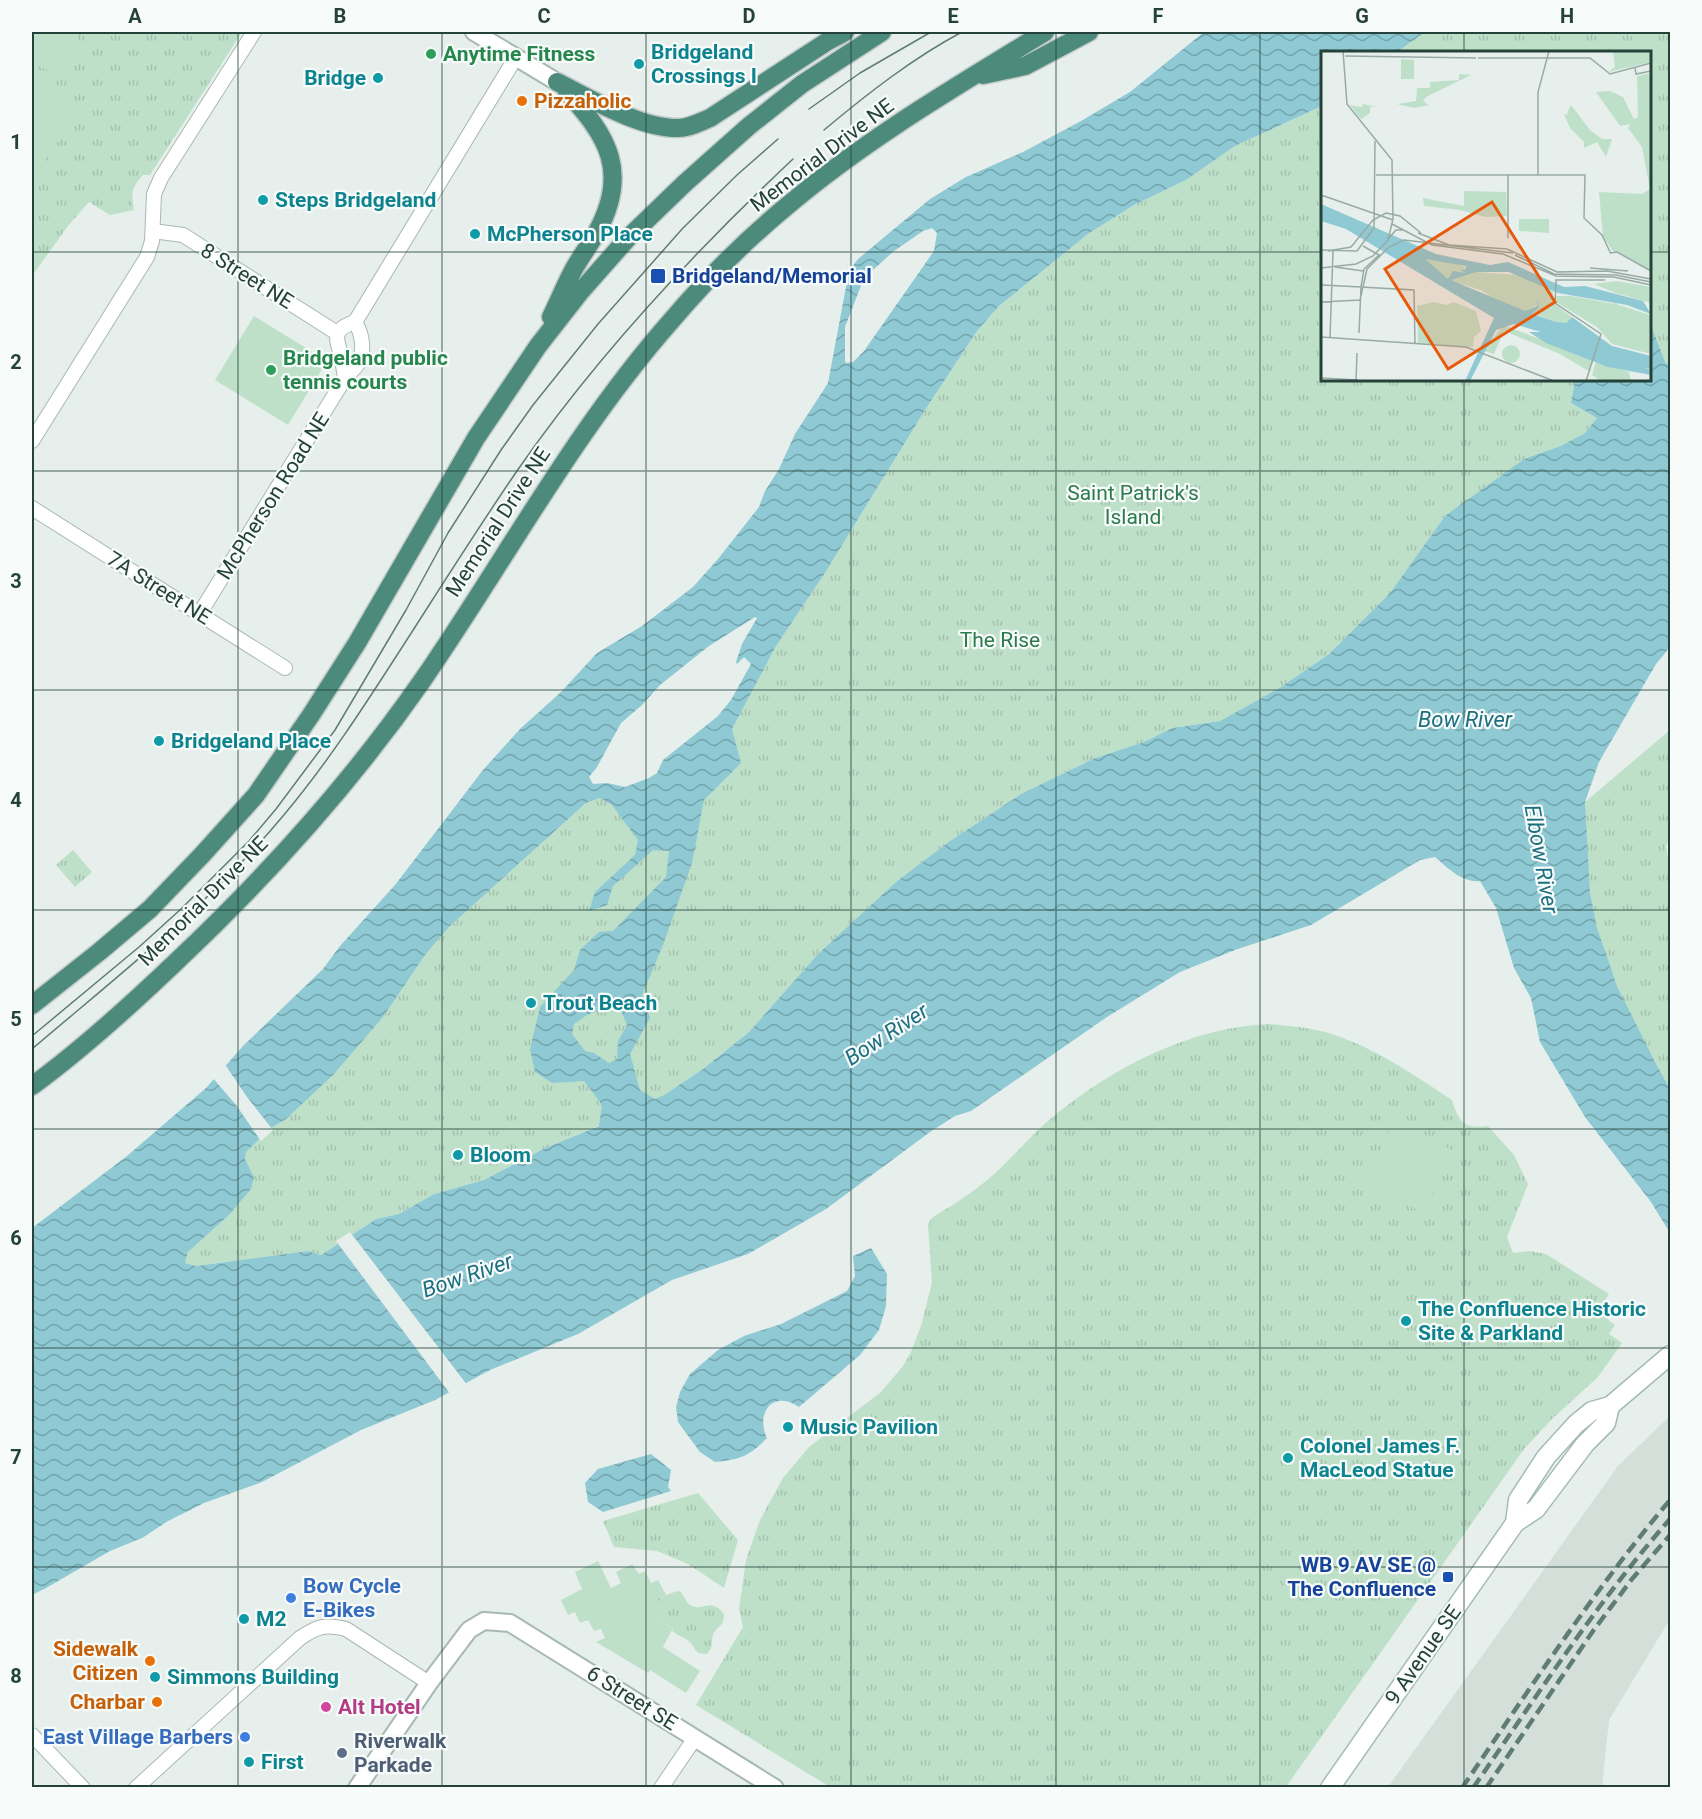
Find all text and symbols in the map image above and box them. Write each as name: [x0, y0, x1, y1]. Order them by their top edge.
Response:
text: A: [128, 4, 142, 28]
text: B: [334, 4, 346, 28]
text: C: [537, 4, 551, 28]
text: D: [743, 4, 756, 28]
text: E: [947, 4, 959, 28]
text: F: [1153, 4, 1164, 28]
text: G: [1355, 4, 1369, 28]
text: H: [1560, 4, 1574, 28]
place label: Bridgeland Crossings I: [651, 40, 757, 88]
place label: Anytime Fitness: [443, 42, 596, 66]
marker: Anytime Fitness: [424, 47, 438, 61]
inset map: [1321, 51, 1651, 381]
marker: Bridgeland Crossings I: [632, 57, 646, 71]
place label: Bridge: [304, 66, 366, 90]
marker: Bridge: [371, 71, 385, 85]
place label: Pizzaholic: [534, 89, 631, 113]
street label: Memorial Drive NE: [746, 93, 898, 217]
marker: Pizzaholic: [515, 94, 529, 108]
text: 1: [10, 130, 22, 154]
place label: Steps Bridgeland: [275, 188, 436, 212]
marker: Steps Bridgeland: [256, 193, 270, 207]
place label: McPherson Place: [487, 222, 653, 246]
marker: McPherson Place: [468, 227, 482, 241]
street label: 8 Street NE: [196, 238, 298, 314]
place label: Bridgeland/Memorial: [672, 264, 872, 288]
marker: Bridgeland/Memorial: [649, 267, 667, 285]
place label: Bridgeland public tennis courts: [283, 346, 448, 394]
text: 2: [10, 350, 22, 374]
marker: Bridgeland public tennis courts: [264, 363, 278, 377]
street label: McPherson Road NE: [212, 408, 334, 584]
street label: Memorial Drive NE: [441, 443, 555, 601]
park label: Saint Patrick's Island: [1067, 481, 1199, 529]
street label: 7A Street NE: [103, 546, 216, 630]
text: 3: [10, 569, 22, 593]
park label: The Rise: [960, 628, 1040, 652]
water label: Bow River: [1418, 707, 1513, 732]
place label: Bridgeland Place: [171, 729, 331, 753]
marker: Bridgeland Place: [152, 734, 166, 748]
text: 4: [10, 788, 22, 812]
water label: Elbow River: [1520, 803, 1564, 916]
street label: Memorial Drive NE: [133, 831, 273, 971]
place label: Trout Beach: [543, 991, 657, 1015]
marker: Trout Beach: [524, 996, 538, 1010]
water label: Bow River: [840, 998, 933, 1070]
text: 5: [10, 1007, 22, 1031]
place label: Bloom: [470, 1143, 531, 1167]
marker: Bloom: [451, 1148, 465, 1162]
text: 6: [10, 1226, 22, 1250]
water label: Bow River: [419, 1248, 516, 1303]
place label: The Confluence Historic Site & Parkland: [1418, 1297, 1646, 1345]
marker: The Confluence Historic Site & Parkland: [1399, 1314, 1413, 1328]
place label: Music Pavilion: [800, 1415, 938, 1439]
marker: Music Pavilion: [781, 1420, 795, 1434]
place label: Colonel James F. MacLeod Statue: [1300, 1434, 1460, 1482]
text: 7: [10, 1445, 22, 1469]
marker: Colonel James F. MacLeod Statue: [1281, 1451, 1295, 1465]
place label: WB 9 AV SE @ The Confluence: [1287, 1553, 1436, 1601]
marker: WB 9 AV SE @ The Confluence: [1441, 1570, 1455, 1584]
place label: Bow Cycle E-Bikes: [303, 1574, 401, 1622]
marker: Bow Cycle E-Bikes: [284, 1591, 298, 1605]
street label: 9 Avenue SE: [1380, 1601, 1466, 1709]
place label: M2: [256, 1607, 286, 1631]
marker: M2: [237, 1612, 251, 1626]
place label: Sidewalk Citizen: [53, 1637, 139, 1685]
marker: Sidewalk Citizen: [143, 1654, 157, 1668]
street label: 6 Street SE: [582, 1661, 682, 1735]
text: 8: [10, 1664, 22, 1688]
place label: Simmons Building: [167, 1665, 339, 1689]
marker: Simmons Building: [148, 1670, 162, 1684]
place label: Charbar: [70, 1690, 145, 1714]
marker: Charbar: [150, 1695, 164, 1709]
place label: Alt Hotel: [338, 1695, 421, 1719]
marker: Alt Hotel: [319, 1700, 333, 1714]
place label: East Village Barbers: [43, 1725, 233, 1749]
place label: Riverwalk Parkade: [354, 1729, 447, 1777]
marker: East Village Barbers: [238, 1730, 252, 1744]
marker: Riverwalk Parkade: [335, 1746, 349, 1760]
place label: First: [261, 1750, 304, 1774]
marker: First: [242, 1755, 256, 1769]

